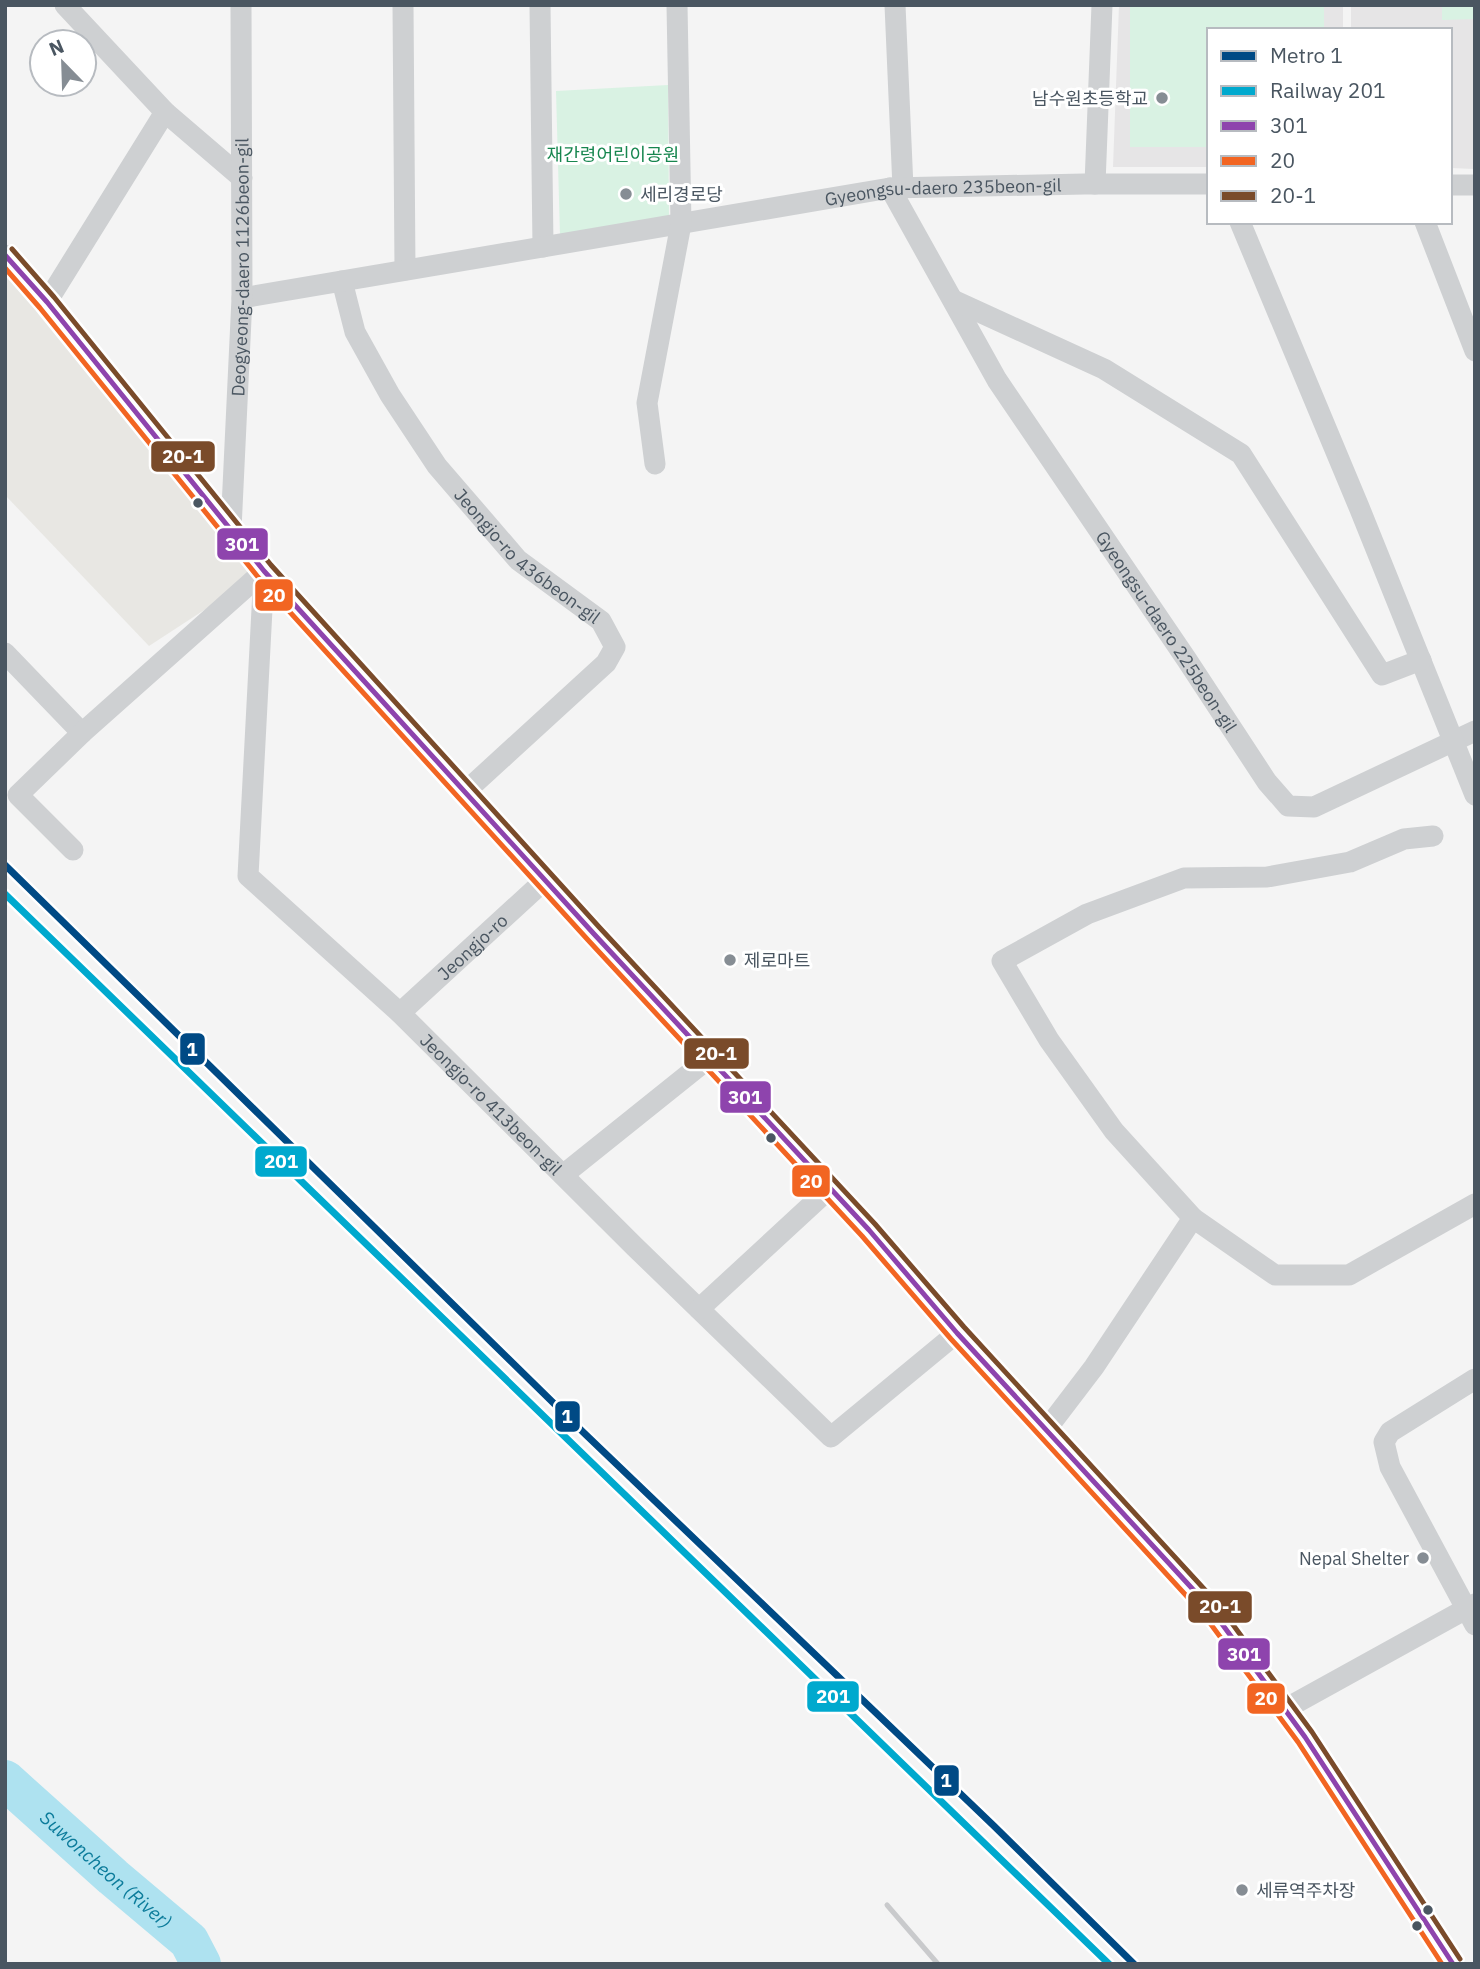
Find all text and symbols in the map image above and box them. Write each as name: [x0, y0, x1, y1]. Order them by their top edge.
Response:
north arrow: [28, 28, 98, 98]
legend: [1207, 28, 1452, 224]
text: N: [45, 34, 67, 61]
text: Metro 1: [1270, 41, 1343, 69]
text: Railway 201: [1270, 76, 1386, 104]
place label: 남수원초등학교: [1032, 87, 1148, 110]
marker: 남수원초등학교: [1154, 90, 1170, 106]
text: 301: [1270, 111, 1308, 139]
street label: Deogyeong-daero 1126beon-gil: [226, 138, 254, 397]
park label: 재간령어린이공원: [547, 143, 679, 166]
text: 20: [1270, 146, 1295, 174]
street label: Gyeongsu-daero 235beon-gil: [823, 173, 1062, 210]
text: 20-1: [1270, 181, 1316, 209]
place label: 세리경로당: [640, 183, 723, 206]
marker: 세리경로당: [618, 186, 634, 202]
line badge: 20-1: [150, 440, 216, 473]
text: 20-1: [162, 444, 205, 468]
street label: Jeongjo-ro 436beon-gil: [450, 483, 605, 628]
unlabelled marker: [191, 496, 205, 510]
street label: Gyeongsu-daero 225beon-gil: [1091, 526, 1243, 736]
line badge: 301: [216, 527, 269, 561]
text: 301: [225, 532, 260, 556]
line badge: 20: [254, 578, 294, 612]
text: 20: [263, 583, 285, 607]
street label: Jeongjo-ro: [432, 909, 512, 985]
place label: 제로마트: [744, 949, 810, 972]
marker: 제로마트: [722, 952, 738, 968]
street label: Jeongjo-ro 413beon-gil: [416, 1028, 567, 1180]
line badge: 1: [179, 1032, 206, 1066]
text: 1: [186, 1037, 198, 1061]
line badge: 20-1: [683, 1037, 750, 1070]
text: 20-1: [695, 1041, 738, 1065]
line badge: 301: [719, 1080, 772, 1114]
text: 301: [728, 1085, 763, 1109]
unlabelled marker: [764, 1131, 778, 1145]
line badge: 201: [254, 1145, 308, 1178]
text: 201: [264, 1149, 299, 1173]
line badge: 20: [791, 1164, 831, 1198]
text: 20: [800, 1169, 822, 1193]
line badge: 1: [554, 1400, 581, 1433]
text: 1: [561, 1404, 573, 1428]
place label: Nepal Shelter: [1299, 1547, 1409, 1570]
marker: Nepal Shelter: [1415, 1550, 1431, 1566]
line badge: 20-1: [1187, 1590, 1253, 1624]
text: 20-1: [1199, 1594, 1242, 1618]
line badge: 301: [1217, 1637, 1271, 1671]
text: 301: [1227, 1642, 1262, 1666]
line badge: 201: [806, 1680, 860, 1713]
line badge: 20: [1246, 1682, 1286, 1715]
text: 201: [816, 1684, 851, 1708]
text: 20: [1255, 1686, 1277, 1710]
line badge: 1: [933, 1764, 960, 1797]
text: 1: [940, 1768, 952, 1792]
water label: Suwoncheon (River): [35, 1805, 177, 1933]
place label: 세류역주차장: [1256, 1879, 1355, 1902]
marker: 세류역주차장: [1234, 1882, 1250, 1898]
unlabelled marker: [1421, 1903, 1435, 1917]
unlabelled marker: [1410, 1919, 1424, 1933]

